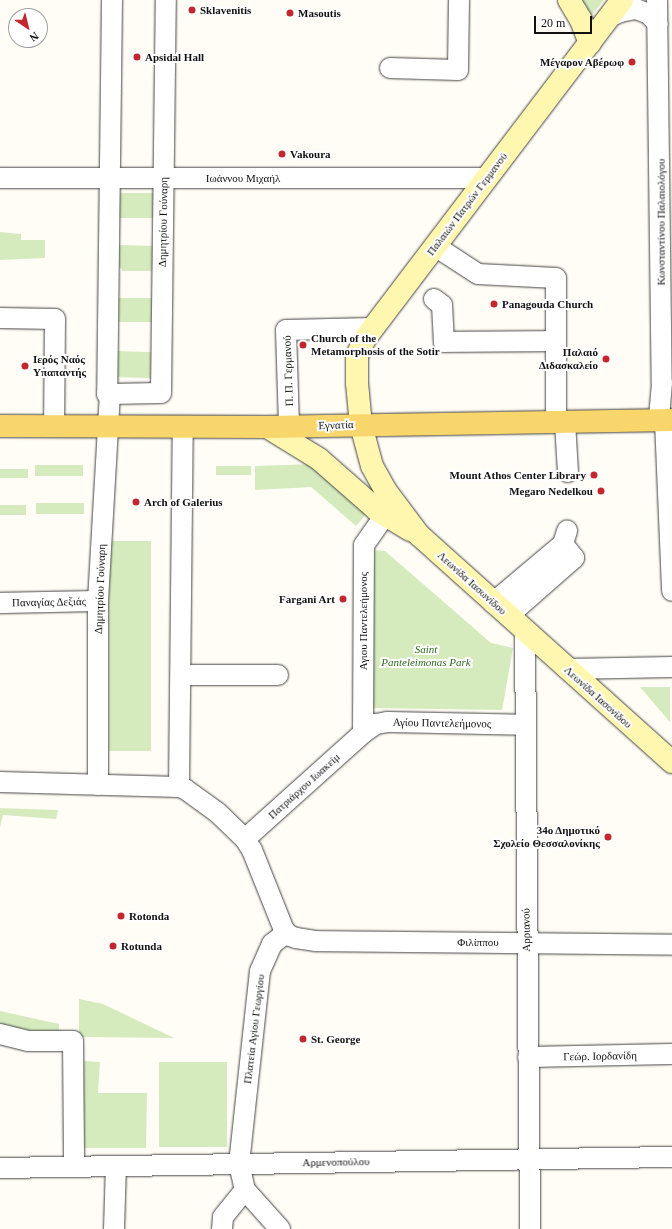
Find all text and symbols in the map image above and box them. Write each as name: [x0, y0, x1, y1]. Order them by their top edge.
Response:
place label: Sklavenitis: [200, 3, 251, 17]
marker: Sklavenitis: [187, 5, 197, 15]
place label: Masoutis: [298, 6, 341, 20]
north arrow: [8, 8, 48, 48]
marker: Masoutis: [285, 8, 295, 18]
scale bar: [536, 8, 594, 34]
text: 20 m: [541, 16, 565, 30]
text: N: [28, 30, 41, 44]
place label: Apsidal Hall: [145, 50, 204, 64]
marker: Apsidal Hall: [132, 52, 142, 62]
place label: Μέγαρον Αβέρωφ: [539, 55, 624, 69]
marker: Μέγαρον Αβέρωφ: [627, 57, 637, 67]
place label: Vakoura: [290, 147, 331, 161]
marker: Vakoura: [277, 149, 287, 159]
street label: Παλαιών Πατρών Γερμανού: [424, 150, 510, 258]
street label: Κωνσταντίνου Παλαιολόγου: [654, 159, 668, 285]
street label: Ιωάννου Μιχαήλ: [206, 171, 280, 185]
street label: Δημητρίου Γούναρη: [156, 177, 170, 267]
place label: Panagouda Church: [502, 297, 593, 311]
marker: Panagouda Church: [489, 299, 499, 309]
place label: Church of the Metamorphosis of the Sotir: [311, 332, 440, 358]
street label: Π. Π. Γερμανού: [280, 335, 296, 407]
marker: Church of the Metamorphosis of the Sotir: [298, 340, 308, 350]
place label: Παλαιό Διδασκαλείο: [539, 346, 598, 372]
place label: Ιερός Ναός Υπαπαντής: [33, 353, 86, 379]
marker: Παλαιό Διδασκαλείο: [601, 354, 611, 364]
marker: Ιερός Ναός Υπαπαντής: [20, 361, 30, 371]
street label: Εγνατία: [318, 418, 354, 432]
place label: Mount Athos Center Library: [449, 468, 586, 482]
marker: Mount Athos Center Library: [589, 470, 599, 480]
place label: Megaro Nedelkou: [509, 484, 593, 498]
marker: Megaro Nedelkou: [596, 486, 606, 496]
place label: Arch of Galerius: [144, 495, 223, 509]
marker: Arch of Galerius: [131, 497, 141, 507]
street label: Δημητρίου Γούναρη: [92, 544, 108, 634]
street label: Λεωνίδα Ιασωνίδου: [435, 549, 509, 617]
street label: Αγιου Παντελεήμονος: [356, 572, 370, 670]
place label: Fargani Art: [278, 592, 335, 606]
marker: Fargani Art: [338, 594, 348, 604]
street label: Παναγίας Δεξιάς: [11, 595, 87, 609]
park label: Saint Panteleimonas Park: [381, 643, 471, 669]
street label: Λεωνίδα Ιασονίδου: [561, 663, 635, 731]
street label: Αγίου Παντελεήμονος: [393, 716, 491, 730]
street label: Πατριάρχου Ιωακείμ: [265, 750, 343, 822]
place label: 34ο Δημοτικό Σχολείο Θεσσαλονίκης: [493, 824, 600, 850]
marker: 34ο Δημοτικό Σχολείο Θεσσαλονίκης: [603, 832, 613, 842]
street label: Αρριανού: [519, 908, 533, 952]
place label: Rotonda: [129, 909, 169, 923]
marker: Rotonda: [116, 911, 126, 921]
street label: Φιλίππου: [457, 935, 499, 949]
place label: Rotunda: [121, 939, 162, 953]
marker: Rotunda: [108, 941, 118, 951]
street label: Πλατεία Αγίου Γεωργίου: [241, 973, 267, 1085]
place label: St. George: [311, 1032, 360, 1046]
marker: St. George: [298, 1034, 308, 1044]
street label: Γεώρ. Ιορδανίδη: [563, 1049, 637, 1063]
street label: Αρμενοπούλου: [302, 1155, 370, 1169]

